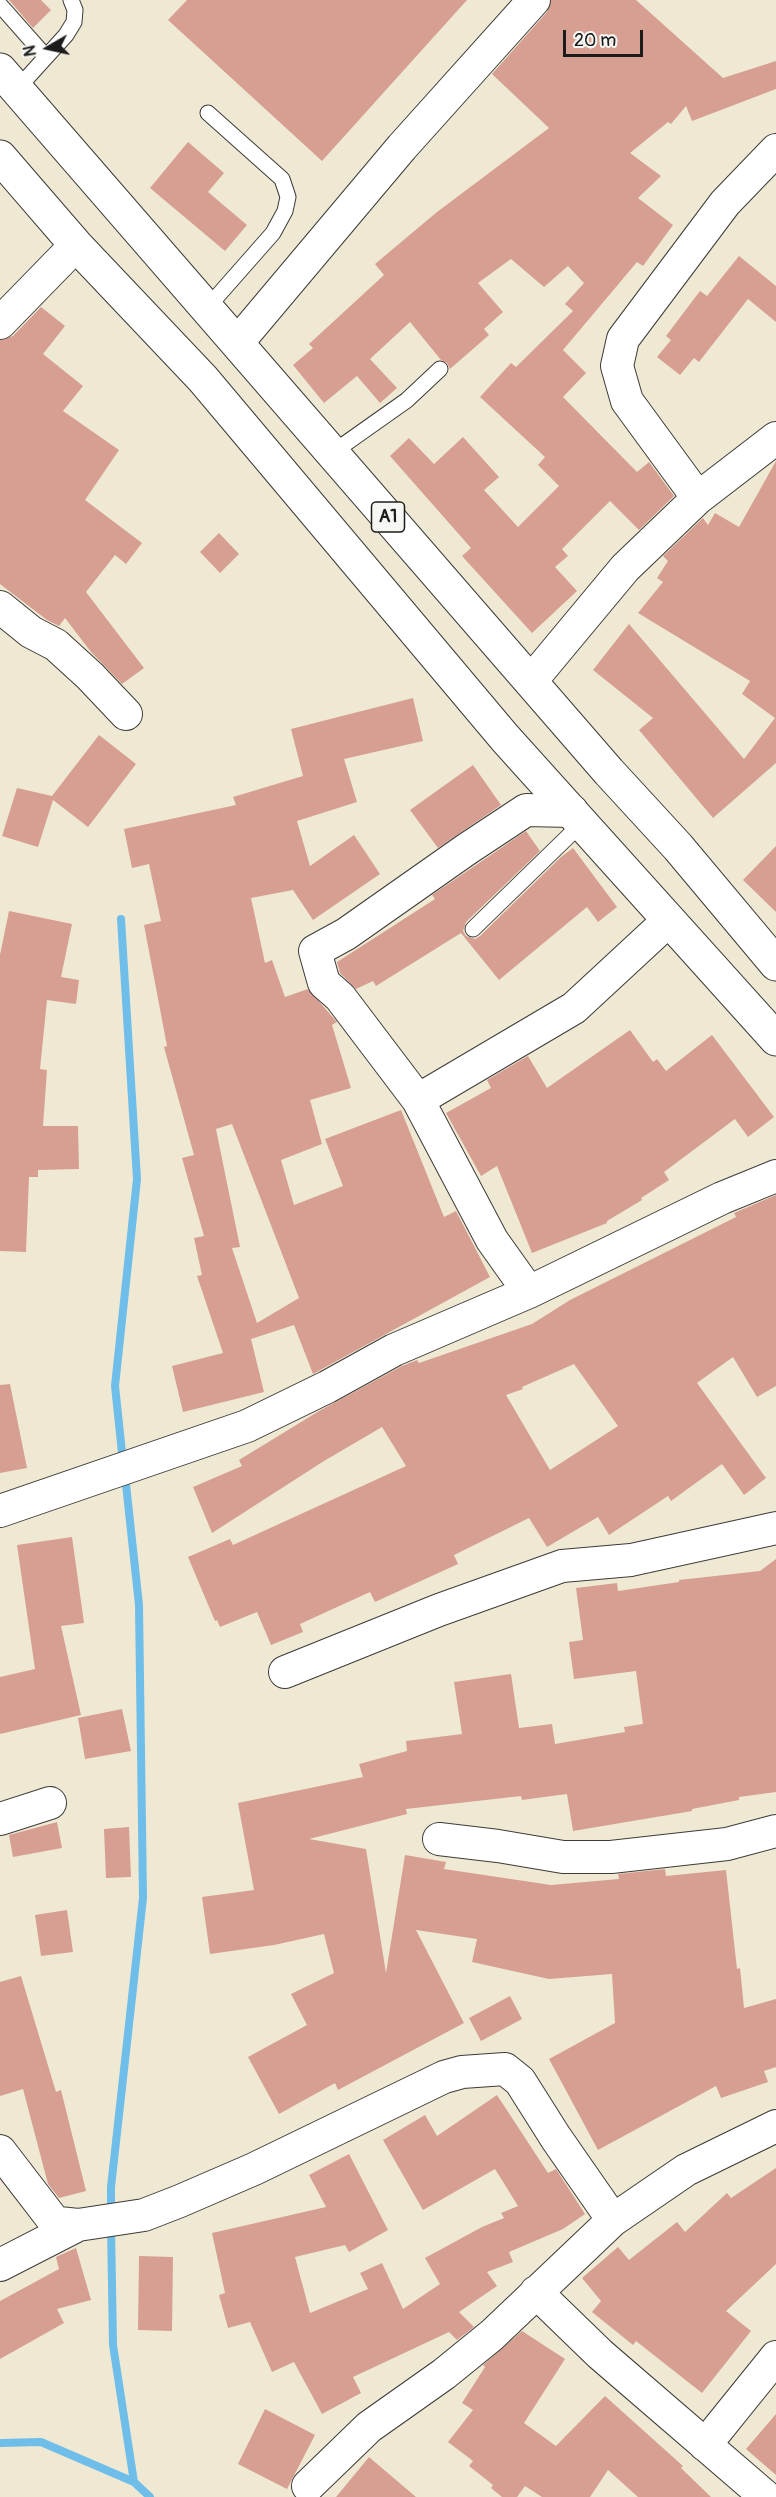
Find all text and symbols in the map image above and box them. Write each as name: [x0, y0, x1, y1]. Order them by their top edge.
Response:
north arrow: [18, 18, 78, 78]
scale bar: [566, 18, 646, 56]
text: 20 m: [574, 29, 616, 52]
text: N: [19, 44, 41, 58]
road number: A1: [372, 502, 404, 532]

